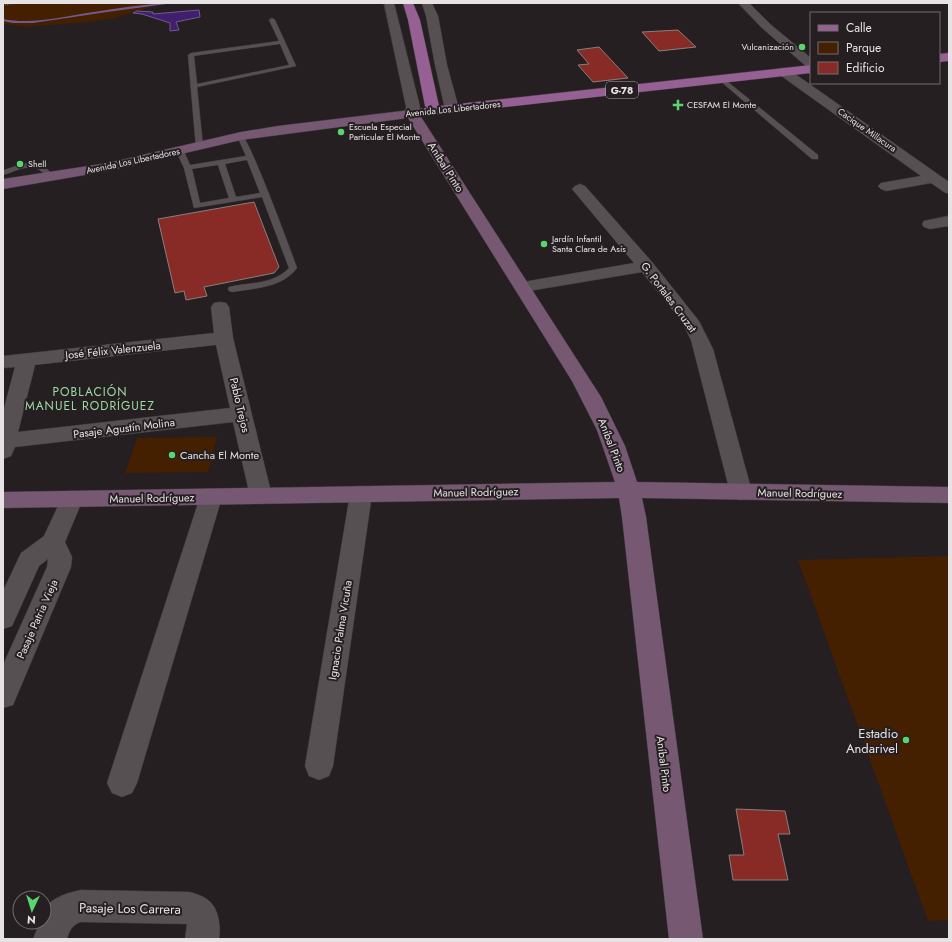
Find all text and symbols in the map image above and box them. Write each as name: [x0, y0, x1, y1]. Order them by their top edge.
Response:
legend: [810, 12, 940, 84]
text: Calle: [846, 19, 872, 37]
text: Parque: [846, 39, 881, 57]
place label: Vulcanización: [741, 40, 794, 53]
marker: Vulcanización: [797, 42, 807, 52]
text: Edificio: [846, 59, 885, 77]
road number: G-78: [606, 82, 638, 98]
street label: Avenida Los Libertadores: [405, 97, 501, 120]
place label: CESFAM El Monte: [687, 98, 757, 111]
marker: CESFAM El Monte: [672, 99, 684, 111]
street label: Cacique Millacura: [835, 105, 899, 155]
place label: Escuela Especial Particular El Monte: [349, 120, 421, 143]
marker: Escuela Especial Particular El Monte: [336, 127, 346, 137]
street label: Aníbal Pinto: [424, 139, 468, 195]
street label: Avenida Los Libertadores: [85, 144, 181, 177]
place label: Shell: [28, 157, 46, 170]
marker: Shell: [15, 159, 25, 169]
place label: Jardín Infantil Santa Clara de Asís: [551, 232, 626, 255]
marker: Jardín Infantil Santa Clara de Asís: [539, 239, 549, 249]
street label: G. Portales Cruzat: [637, 259, 701, 336]
street label: José Félix Valenzuela: [63, 337, 161, 363]
street label: Pablo Trejos: [226, 376, 254, 435]
district label: POBLACIÓN MANUEL RODRÍGUEZ: [25, 383, 155, 415]
street label: Pasaje Agustín Molina: [72, 414, 176, 442]
street label: Aníbal Pinto: [594, 416, 630, 474]
place label: Cancha El Monte: [180, 447, 259, 463]
marker: Cancha El Monte: [167, 450, 177, 460]
street label: Manuel Rodríguez: [433, 483, 519, 501]
street label: Manuel Rodríguez: [757, 484, 843, 502]
street label: Manuel Rodríguez: [109, 489, 195, 507]
street label: Pasaje Patria Vieja: [12, 577, 62, 661]
street label: Ignacio Palma Vicuña: [324, 579, 356, 681]
place label: Estadio Andarivel: [846, 724, 898, 758]
street label: Aníbal Pinto: [653, 735, 675, 793]
marker: Estadio Andarivel: [901, 735, 911, 745]
north arrow: [12, 890, 52, 930]
street label: Pasaje Los Carrera: [79, 898, 181, 919]
text: N: [26, 912, 36, 928]

